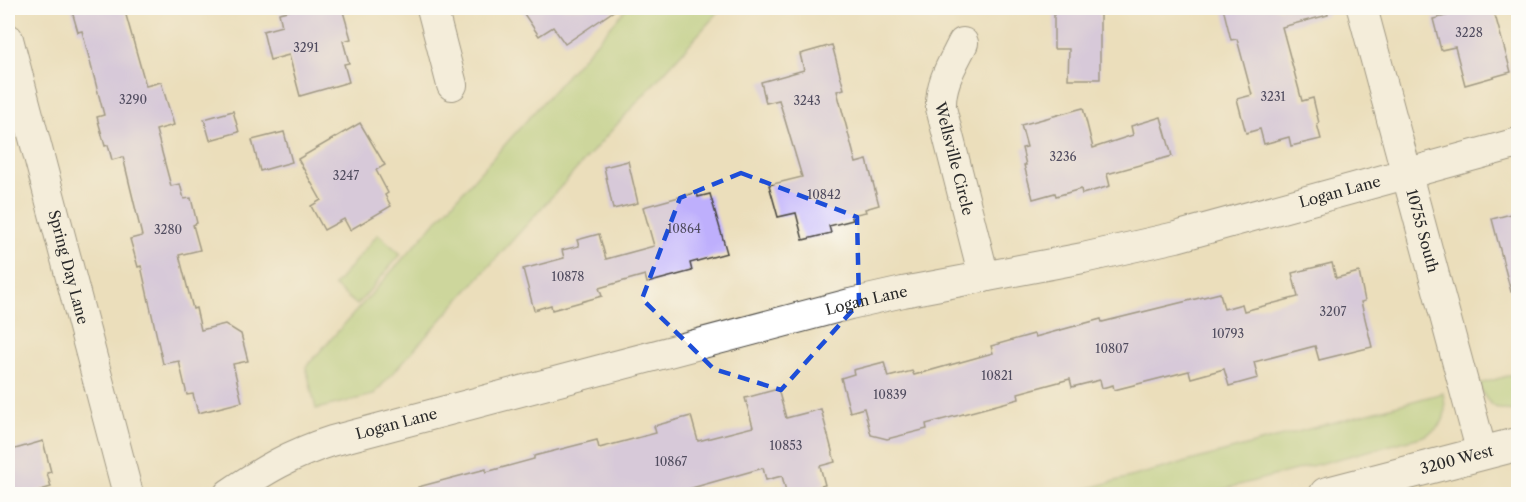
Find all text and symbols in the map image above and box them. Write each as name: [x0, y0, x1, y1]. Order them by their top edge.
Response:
house number: 3228: [1455, 25, 1483, 40]
house number: 3291: [293, 40, 319, 55]
house number: 3231: [1260, 89, 1286, 104]
house number: 3290: [119, 92, 147, 107]
house number: 3243: [793, 93, 821, 108]
street label: Wellsville Circle: [931, 99, 978, 217]
house number: 3236: [1049, 149, 1077, 164]
house number: 3247: [333, 168, 359, 183]
street label: Logan Lane: [1297, 171, 1383, 212]
house number: 10842: [807, 187, 841, 202]
street label: 10755 South: [1402, 187, 1443, 275]
street label: Spring Day Lane: [44, 208, 93, 326]
house number: 10864: [667, 221, 701, 236]
house number: 3280: [154, 222, 182, 237]
house number: 10878: [552, 269, 584, 284]
street label: Logan Lane: [823, 281, 909, 319]
house number: 3207: [1319, 304, 1347, 319]
house number: 10793: [1212, 326, 1244, 341]
house number: 10807: [1095, 341, 1129, 356]
house number: 10821: [981, 368, 1013, 383]
house number: 10839: [873, 387, 907, 402]
street label: Logan Lane: [353, 404, 439, 443]
house number: 10853: [770, 438, 802, 453]
street label: 3200 West: [1418, 441, 1496, 478]
house number: 10867: [655, 454, 687, 469]

